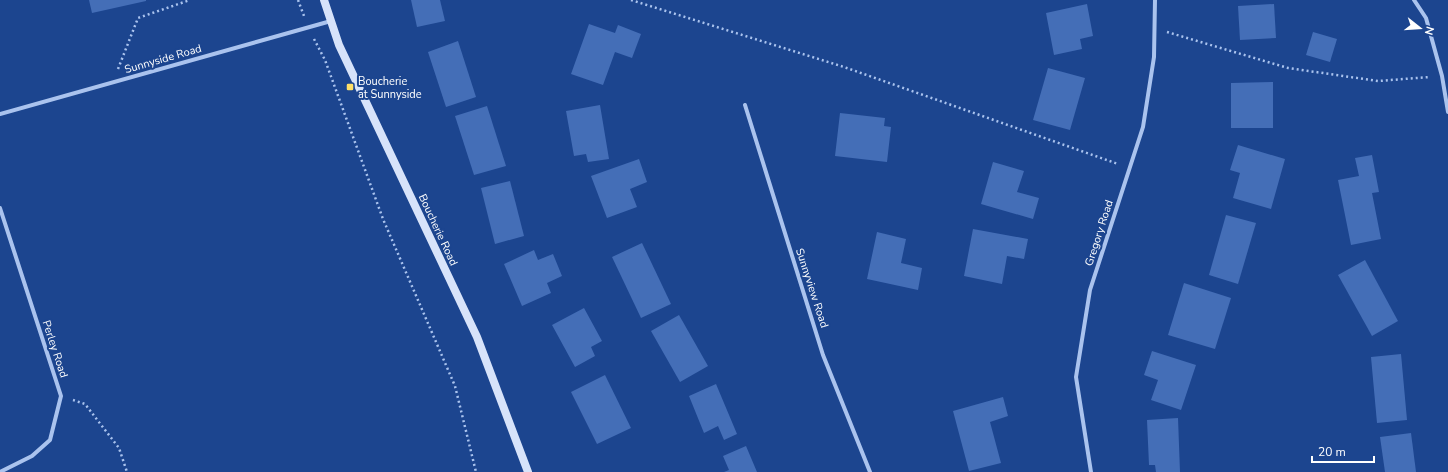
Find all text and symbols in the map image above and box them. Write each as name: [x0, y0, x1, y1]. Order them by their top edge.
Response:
north arrow: [1400, 8, 1440, 48]
text: N: [1421, 25, 1437, 37]
street label: Sunnyside Road: [123, 41, 203, 77]
place label: Boucherie at Sunnyside: [358, 74, 422, 102]
marker: Boucherie at Sunnyside: [345, 82, 355, 92]
street label: Boucherie Road: [415, 192, 461, 268]
street label: Gregory Road: [1081, 198, 1117, 268]
street label: Sunnyview Road: [792, 246, 832, 330]
street label: Perley Road: [39, 318, 71, 380]
scale bar: [1312, 438, 1374, 464]
text: 20 m: [1318, 444, 1346, 460]

